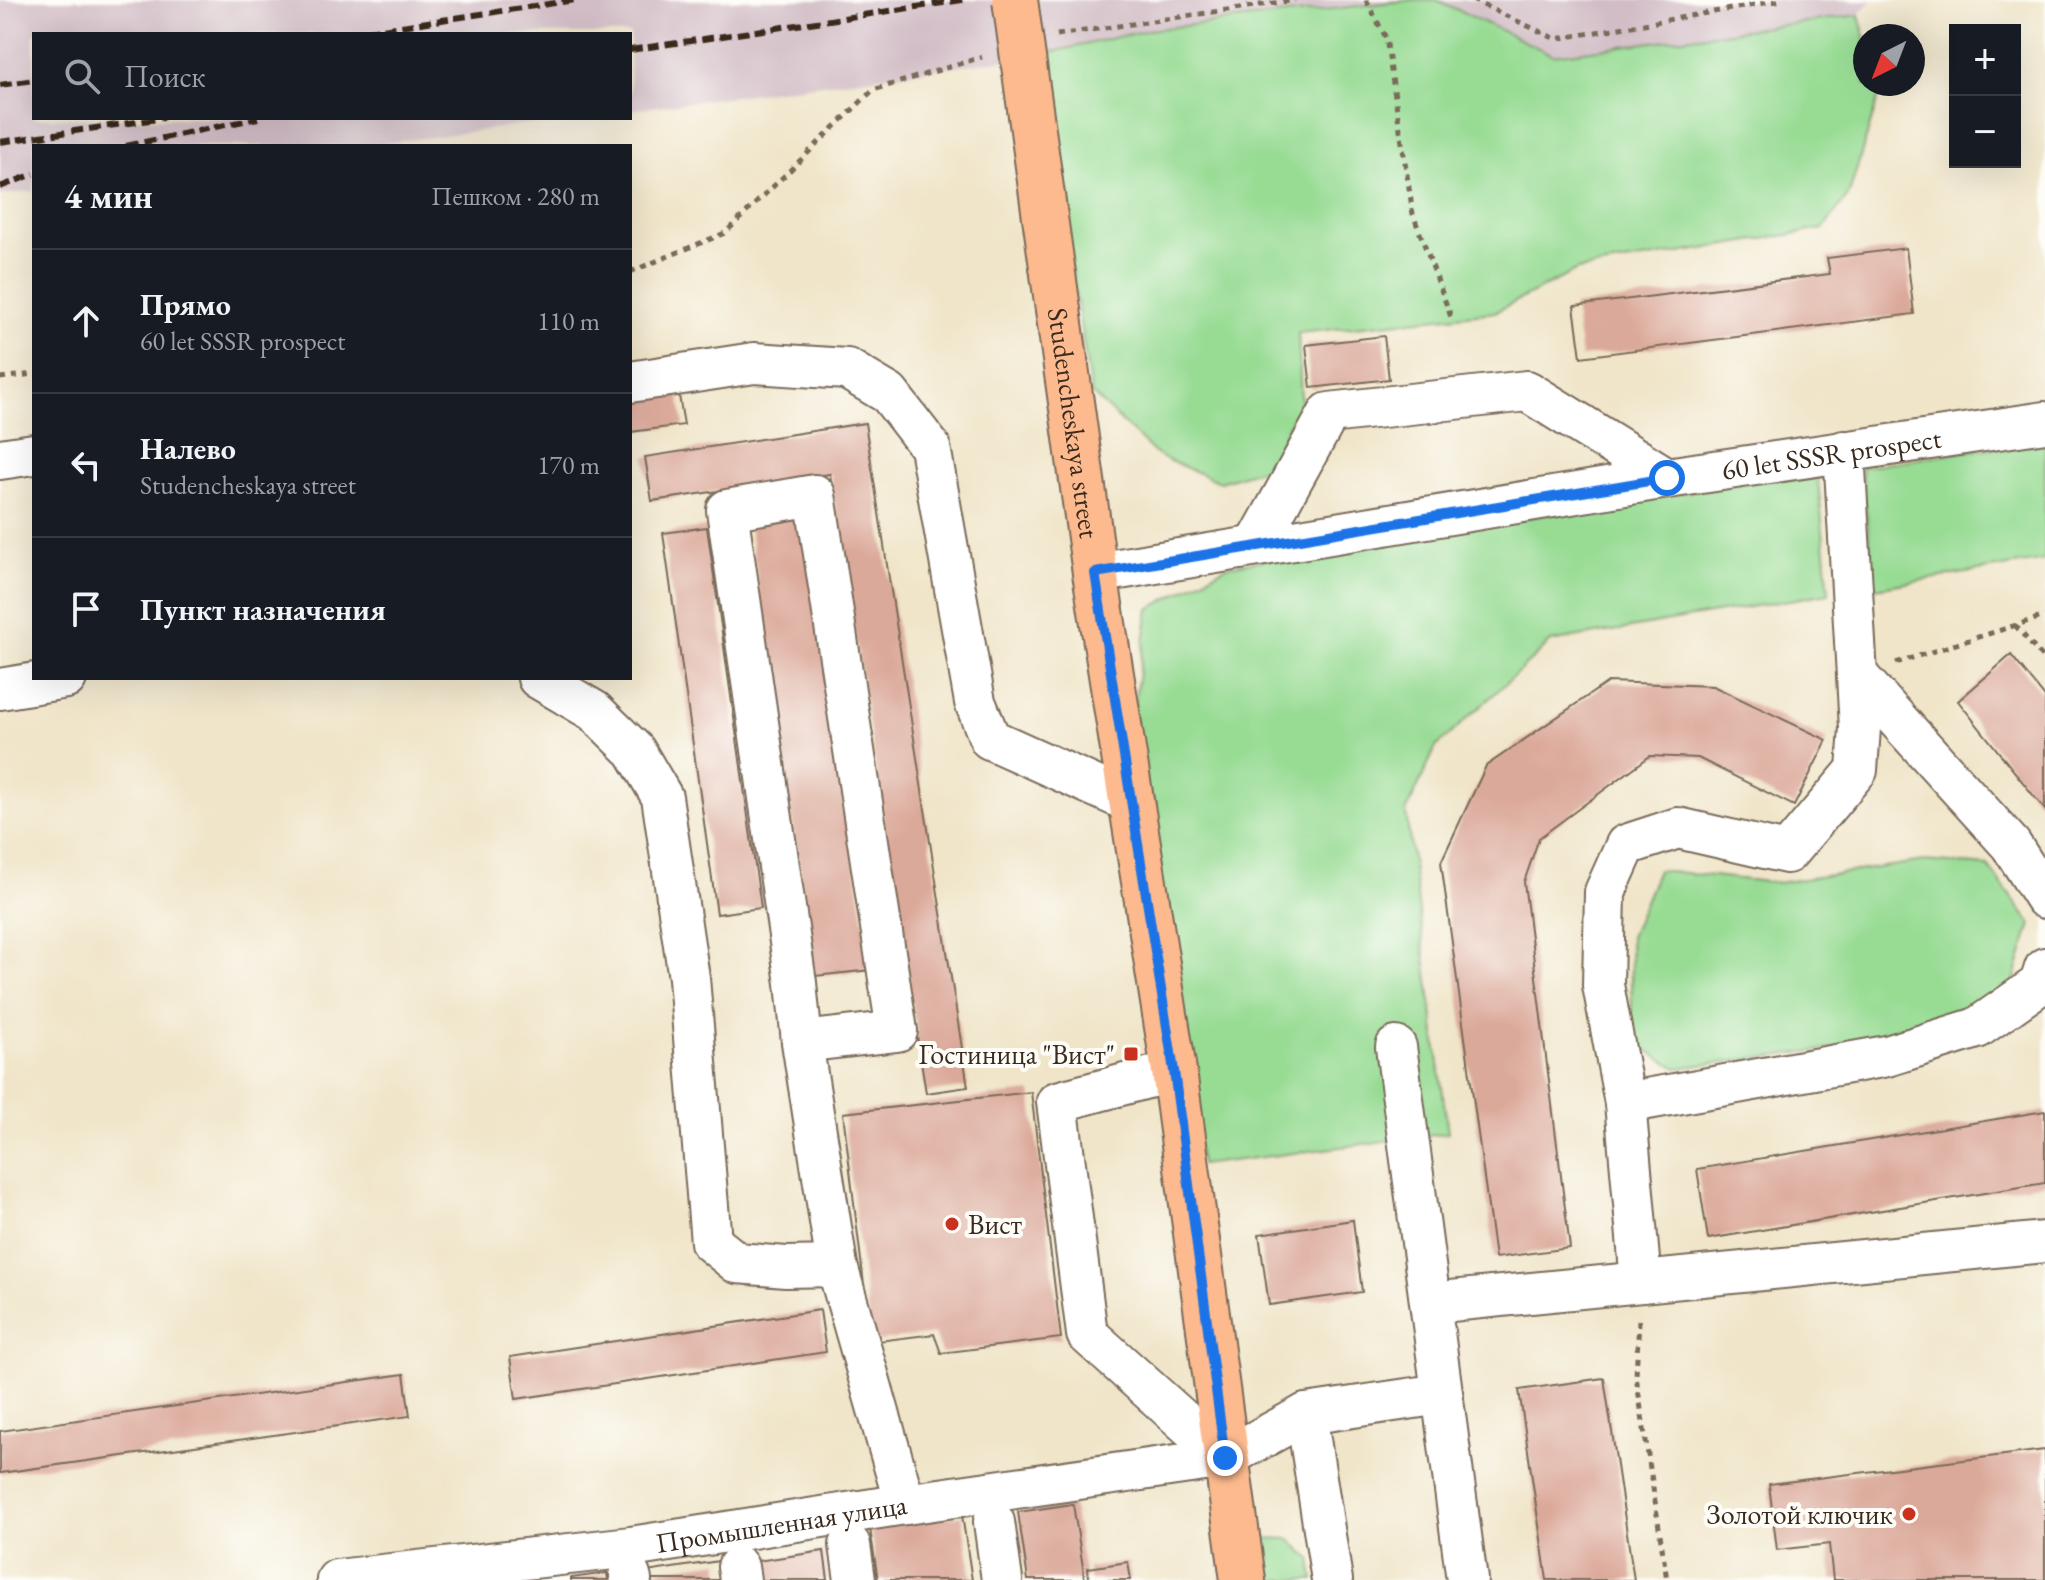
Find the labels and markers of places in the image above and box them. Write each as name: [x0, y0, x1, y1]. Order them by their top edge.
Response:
place label: Гостиница "Вист": [918, 1036, 1115, 1072]
marker: Гостиница "Вист": [1122, 1045, 1140, 1063]
place label: Вист: [968, 1206, 1023, 1242]
marker: Вист: [943, 1215, 961, 1233]
place label: Золотой ключик: [1706, 1496, 1893, 1532]
marker: Золотой ключик: [1900, 1505, 1918, 1523]

